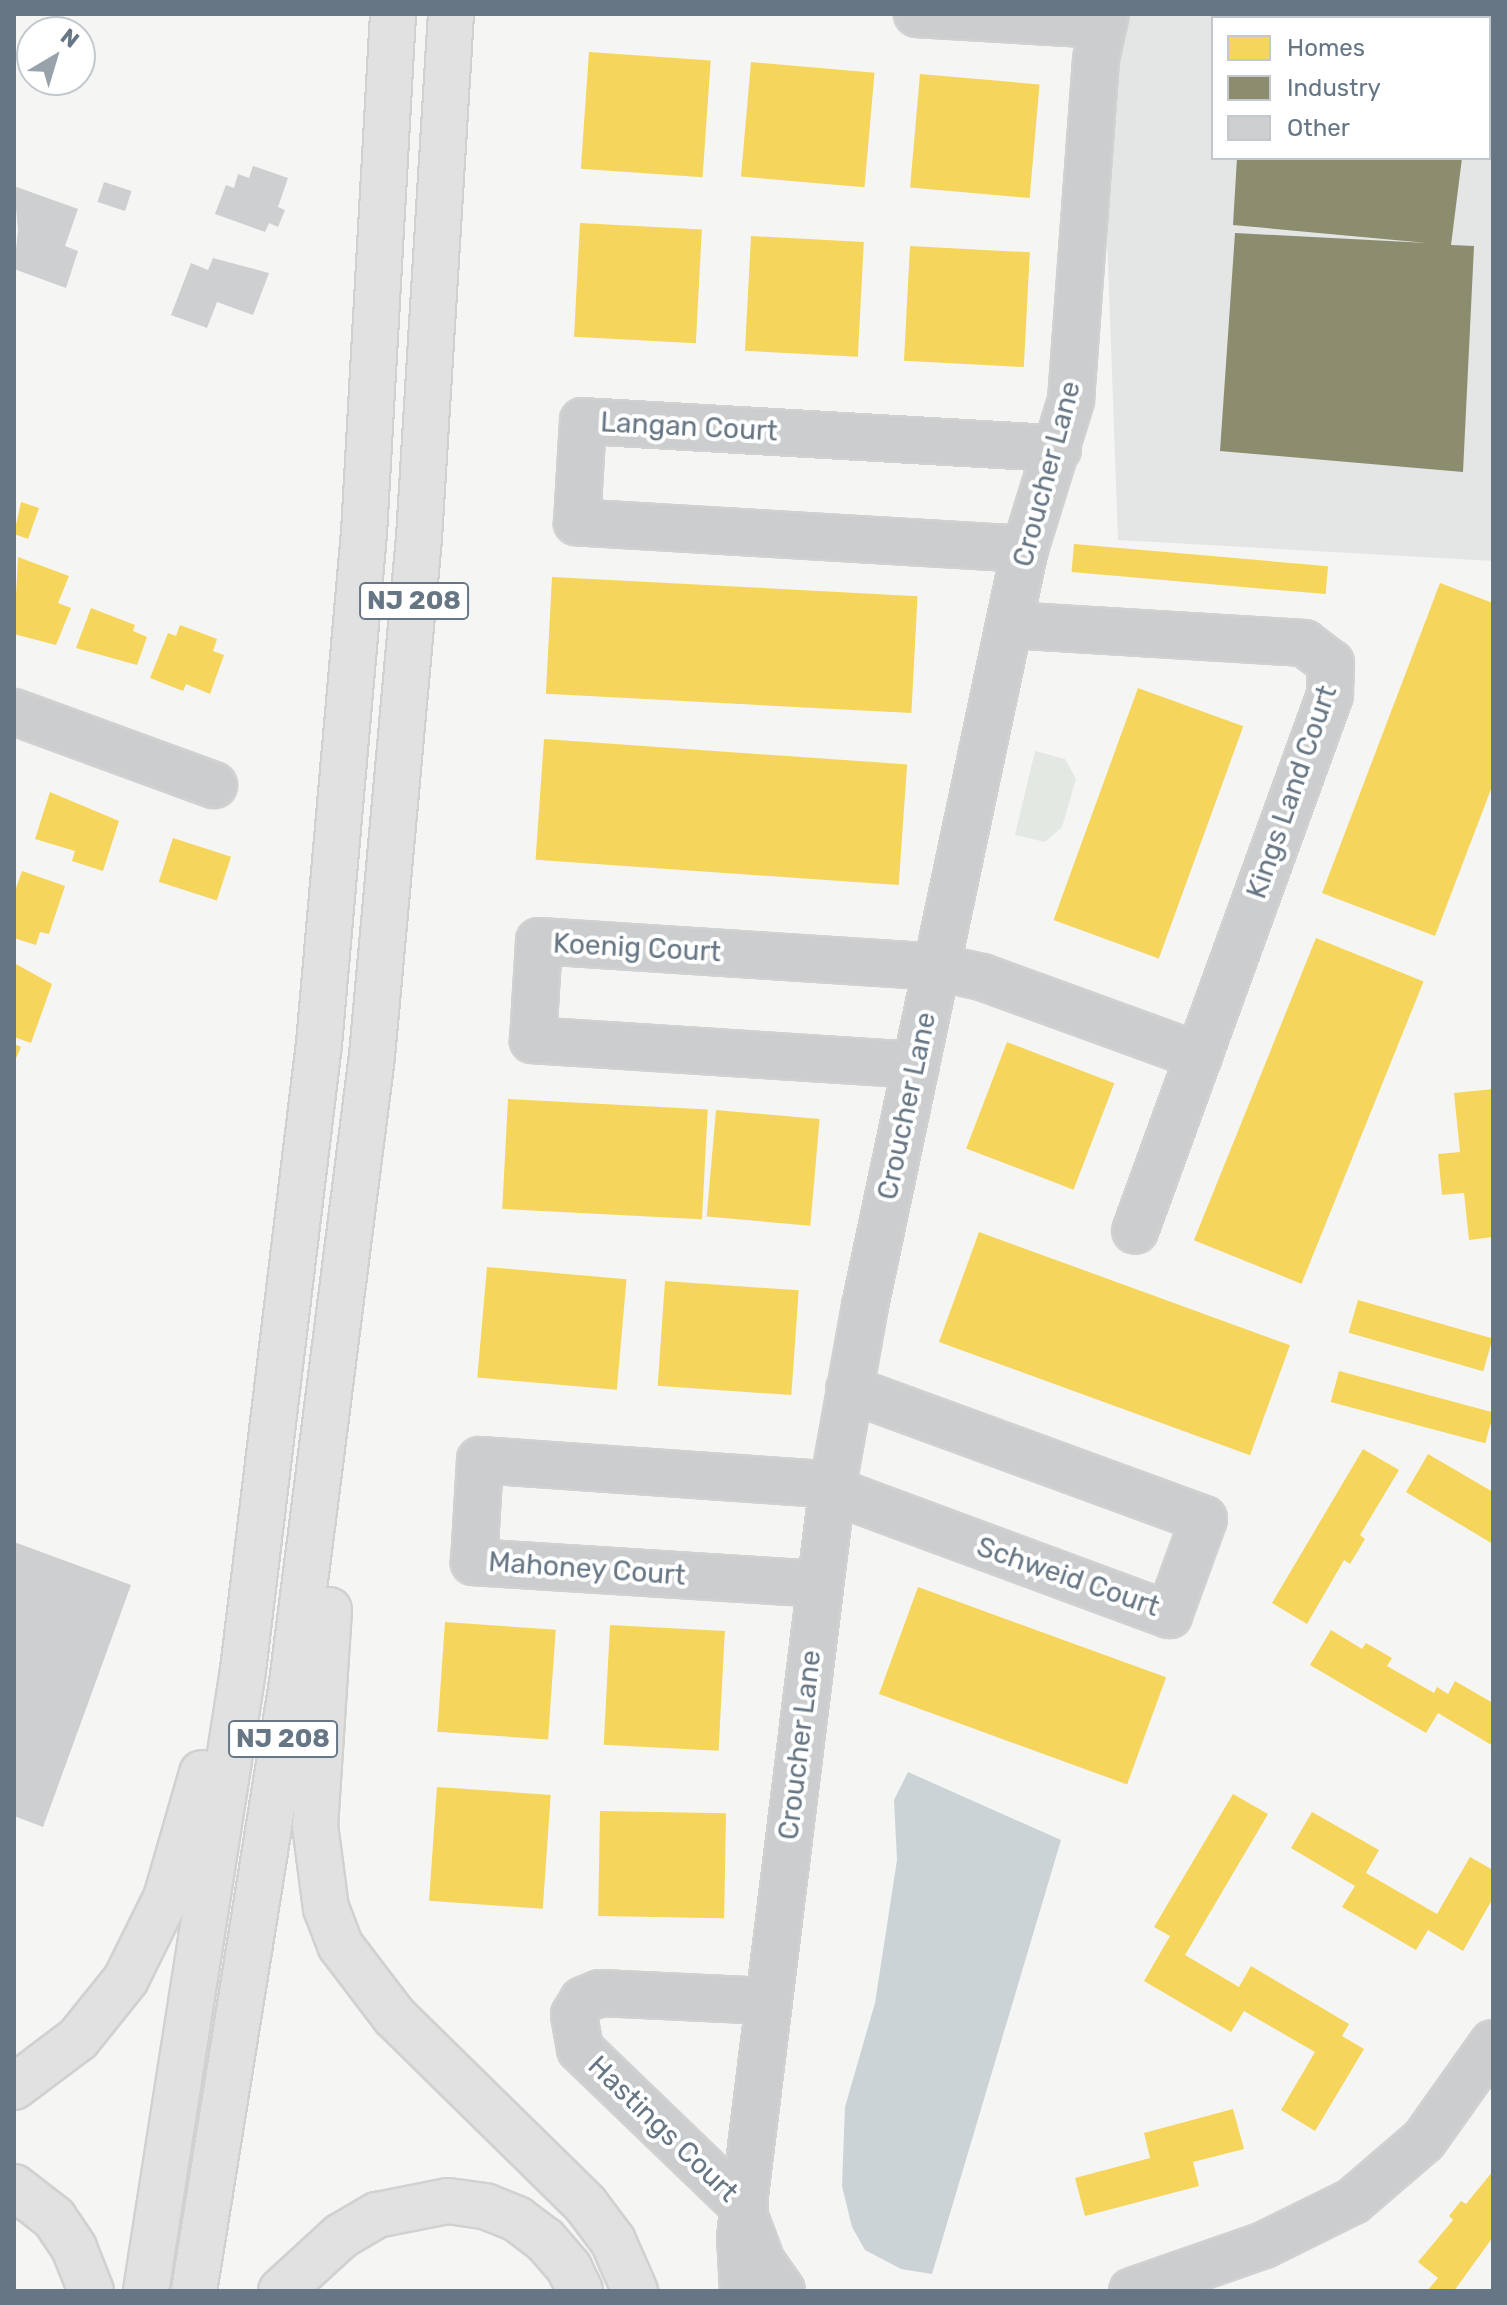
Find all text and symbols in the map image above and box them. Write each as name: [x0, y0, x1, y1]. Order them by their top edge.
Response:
north arrow: [16, 16, 96, 96]
legend: [1211, 16, 1491, 160]
text: N: [55, 23, 84, 54]
text: Homes: [1287, 34, 1365, 62]
text: Industry: [1287, 74, 1381, 102]
text: Other: [1287, 114, 1350, 142]
street label: Croucher Lane: [1006, 377, 1088, 571]
street label: Langan Court: [600, 406, 778, 448]
road number: NJ 208: [358, 579, 470, 623]
street label: Kings Land Court: [1240, 681, 1344, 903]
street label: Koenig Court: [552, 927, 722, 969]
street label: Croucher Lane: [871, 1009, 943, 1203]
street label: Schweid Court: [972, 1530, 1164, 1624]
street label: Mahoney Court: [487, 1545, 687, 1593]
street label: Croucher Lane: [772, 1648, 828, 1842]
road number: NJ 208: [227, 1717, 339, 1761]
street label: Hastings Court: [581, 2049, 745, 2209]

